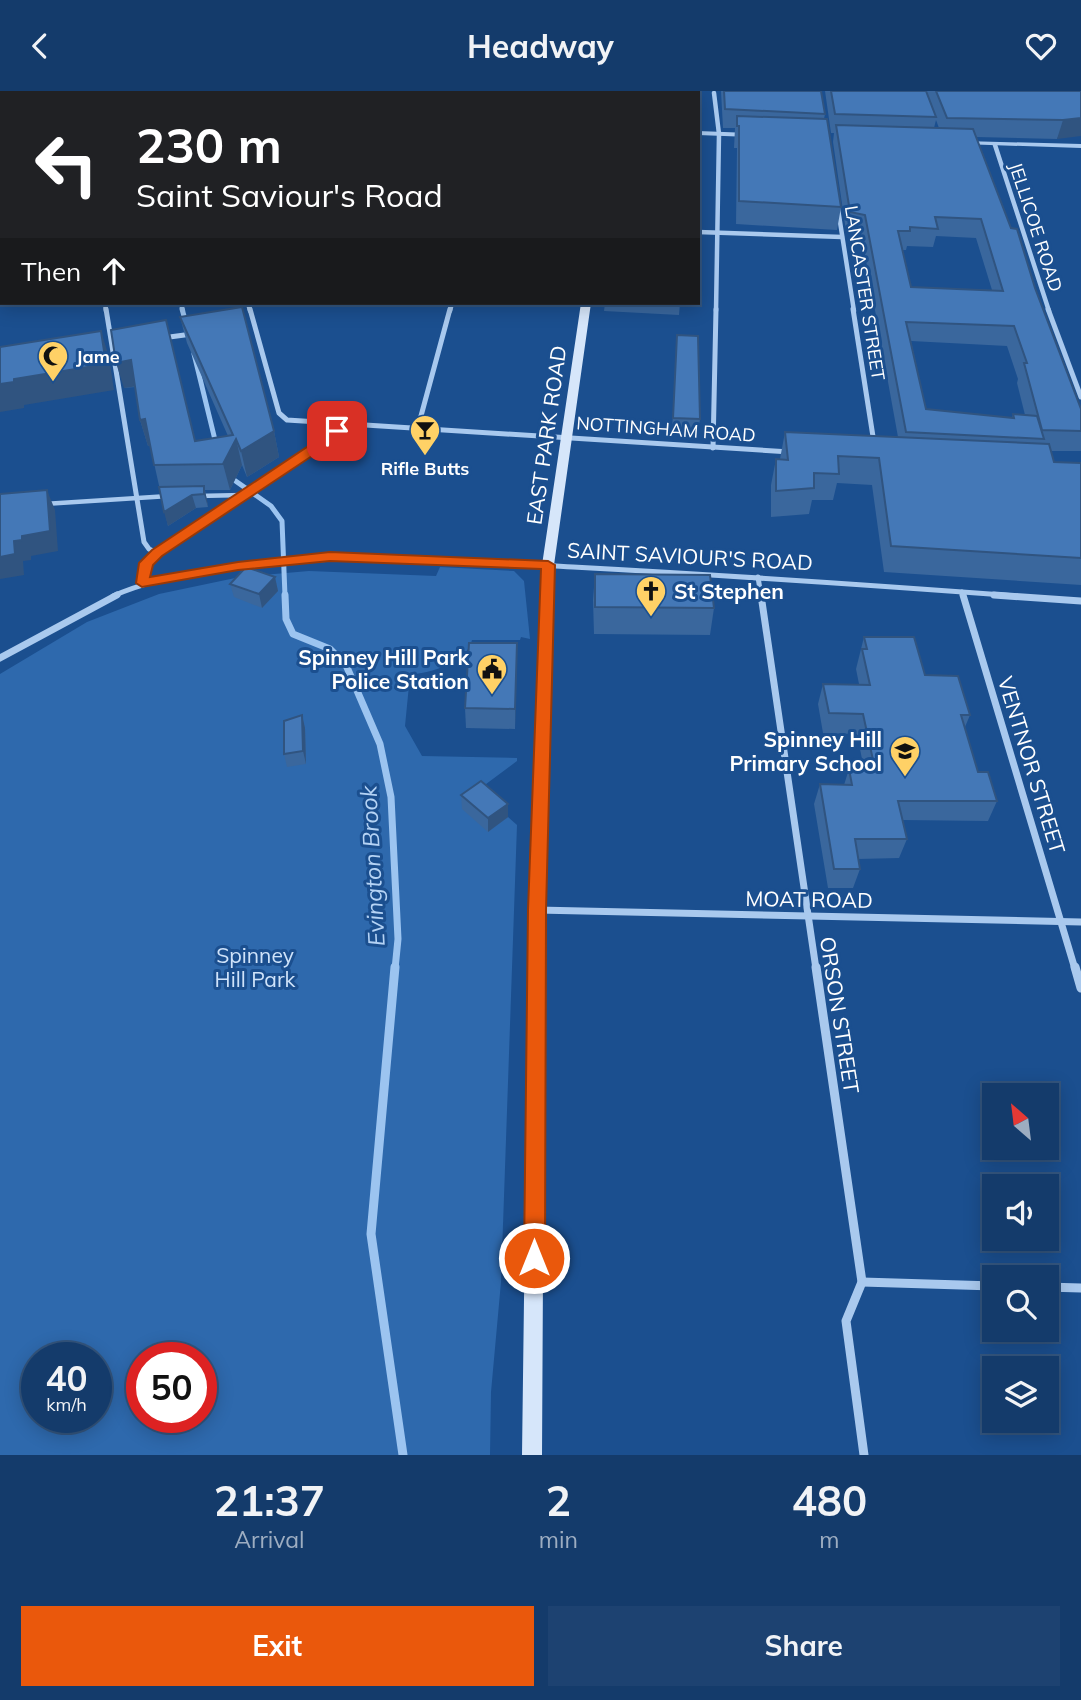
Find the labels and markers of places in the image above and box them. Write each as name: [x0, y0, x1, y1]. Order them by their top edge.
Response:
mosque icon: Jame: [36, 339, 70, 383]
place label: Jame: [76, 345, 120, 368]
pin: [307, 401, 367, 461]
bar icon: Rifle Butts: [408, 413, 442, 457]
place label: Rifle Butts: [381, 457, 469, 480]
church icon: St Stephen: [634, 574, 668, 618]
place label: St Stephen: [674, 578, 784, 604]
place label: Spinney Hill Park Police Station: [298, 644, 469, 694]
public building icon: Spinney Hill Park Police Station: [475, 652, 509, 696]
place label: Spinney Hill Primary School: [729, 726, 882, 776]
school or university icon: Spinney Hill Primary School: [888, 734, 922, 778]

